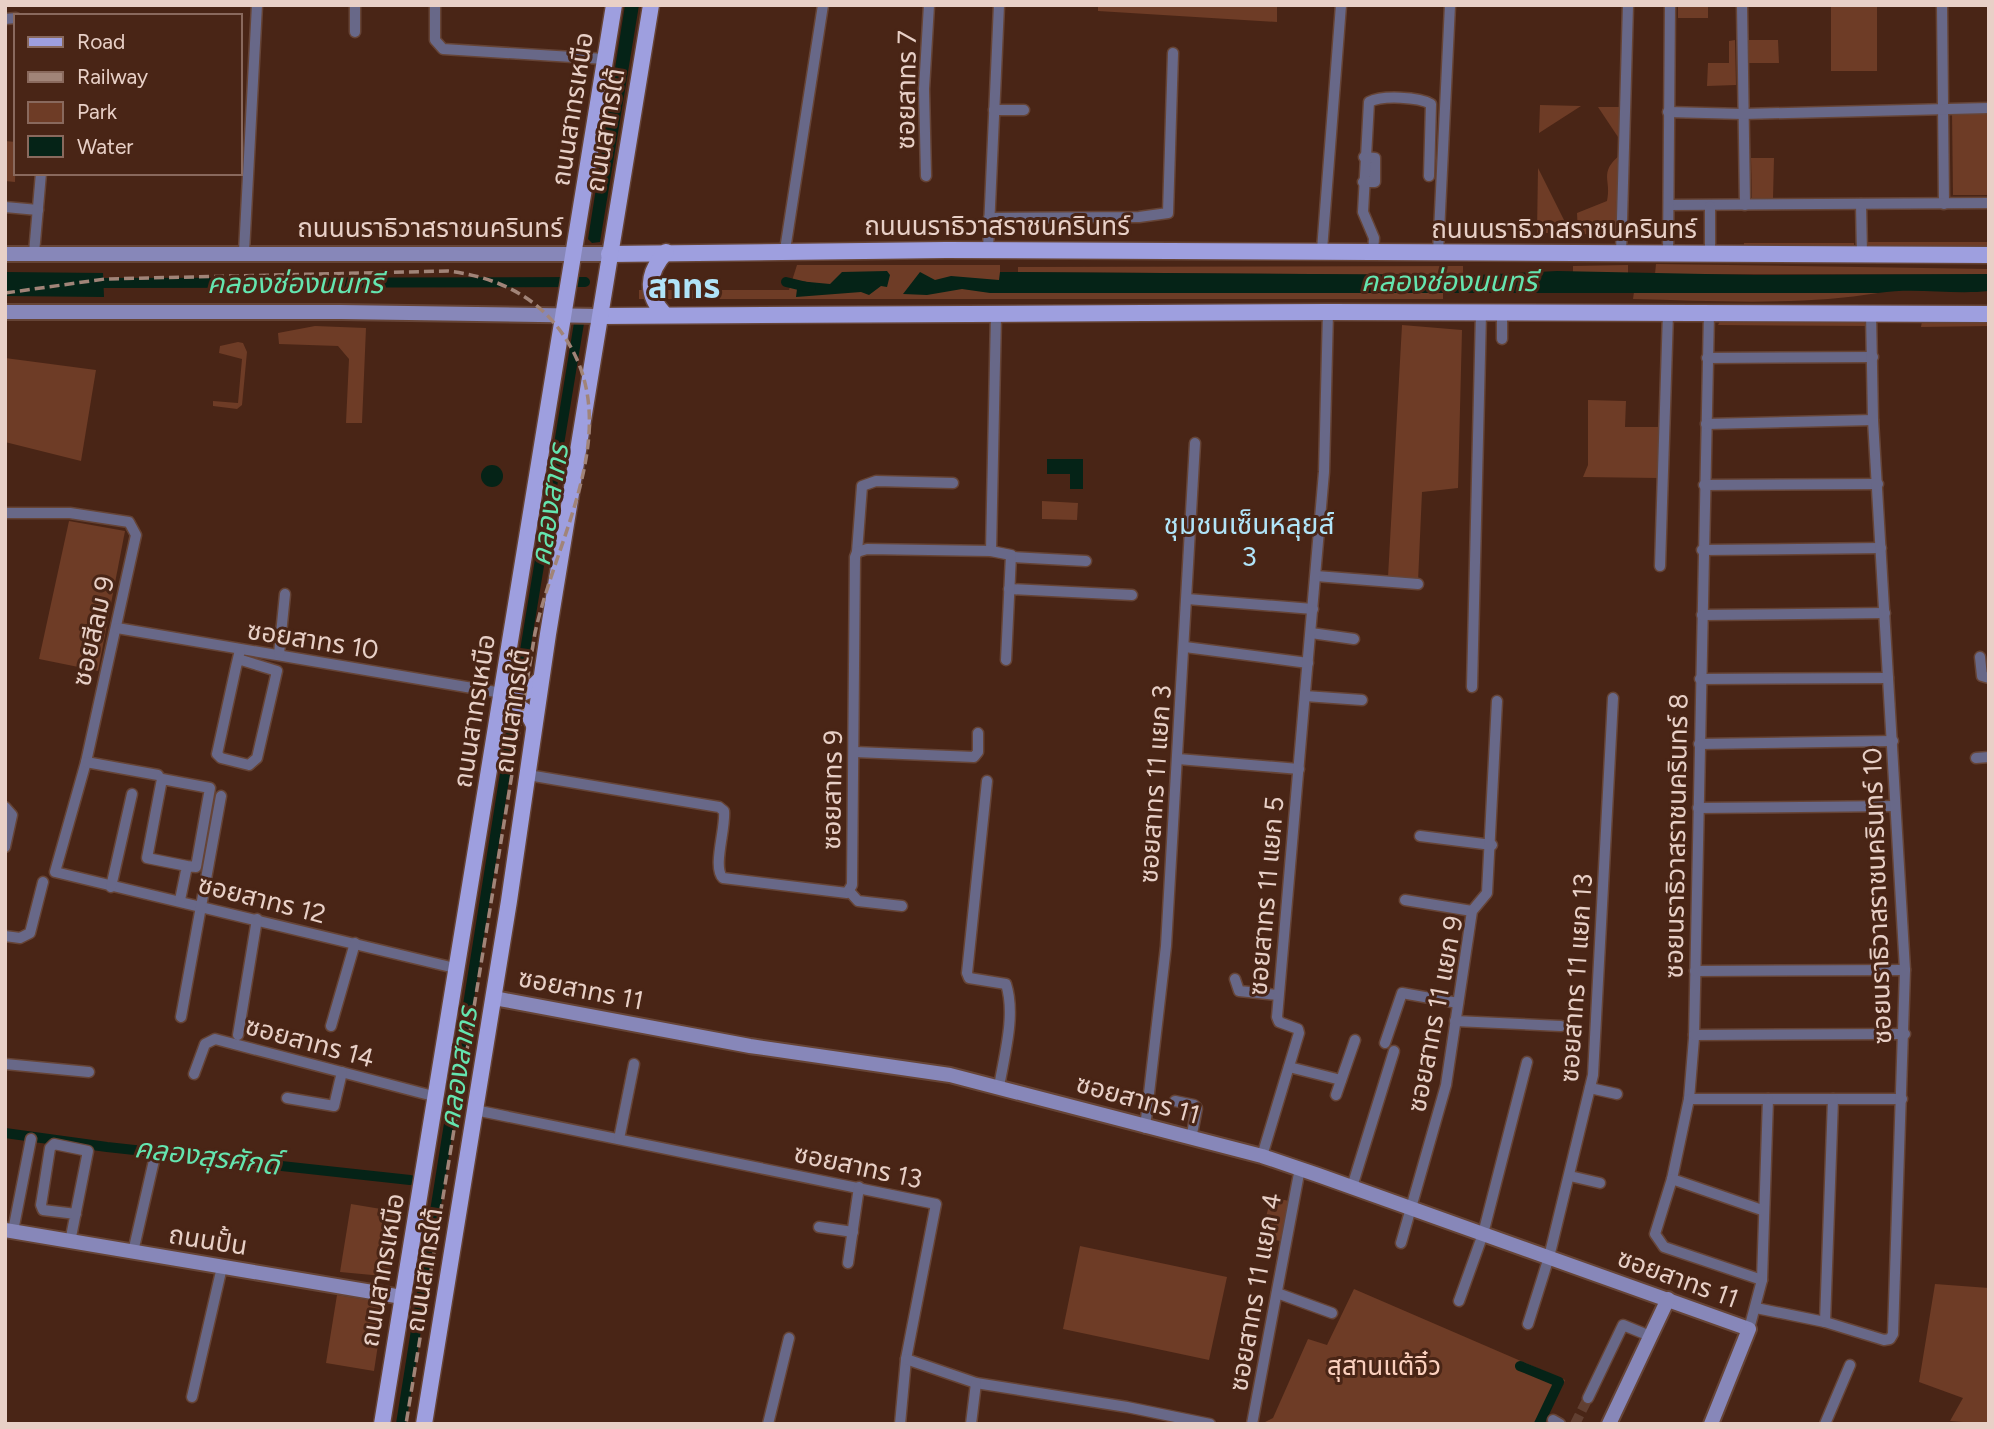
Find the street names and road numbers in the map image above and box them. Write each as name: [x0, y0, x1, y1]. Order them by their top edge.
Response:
street label: ถนนสาทรเหนือ: [544, 30, 600, 188]
street label: ซอยสาทร 7: [889, 30, 923, 150]
street label: ถนนสาทรใต้: [578, 66, 632, 194]
street label: ถนนนราธิวาสราชนครินทร์: [864, 210, 1131, 242]
street label: ถนนนราธิวาสราชนครินทร์: [297, 212, 564, 244]
street label: ถนนนราธิวาสราชนครินทร์: [1431, 213, 1698, 245]
street label: ซอยสีลม 9: [65, 573, 121, 689]
street label: ซอยสาทร 10: [245, 614, 381, 666]
street label: ถนนสาทรเหนือ: [446, 632, 502, 790]
street label: ถนนสาทรใต้: [487, 647, 537, 775]
street label: ซอยสาทร 11 แยก 3: [1132, 684, 1178, 884]
street label: ซอยนราธิวาสราชนครินทร์ 8: [1658, 693, 1694, 979]
street label: ซอยสาทร 9: [815, 730, 849, 850]
street label: ซอยนราธิวาสราชนครินทร์ 10: [1856, 747, 1898, 1045]
street label: ซอยสาทร 11 แยก 5: [1241, 795, 1291, 997]
street label: ซอยสาทร 12: [195, 868, 329, 930]
street label: ซอยสาทร 11 แยก 13: [1553, 872, 1599, 1084]
street label: ซอยสาทร 11 แยก 9: [1400, 913, 1470, 1115]
street label: ซอยสาทร 11: [516, 961, 646, 1017]
street label: ซอยสาทร 14: [242, 1009, 378, 1075]
street label: ซอยสาทร 11: [1073, 1067, 1203, 1131]
street label: ซอยสาทร 13: [791, 1137, 925, 1195]
street label: ซอยสาทร 11 แยก 4: [1222, 1190, 1288, 1394]
street label: ถนนสาทรเหนือ: [353, 1191, 411, 1349]
street label: ถนนสาทรใต้: [398, 1206, 450, 1334]
street label: ถนนปั้น: [166, 1217, 250, 1262]
street label: ซอยสาทร 11: [1613, 1241, 1743, 1315]

